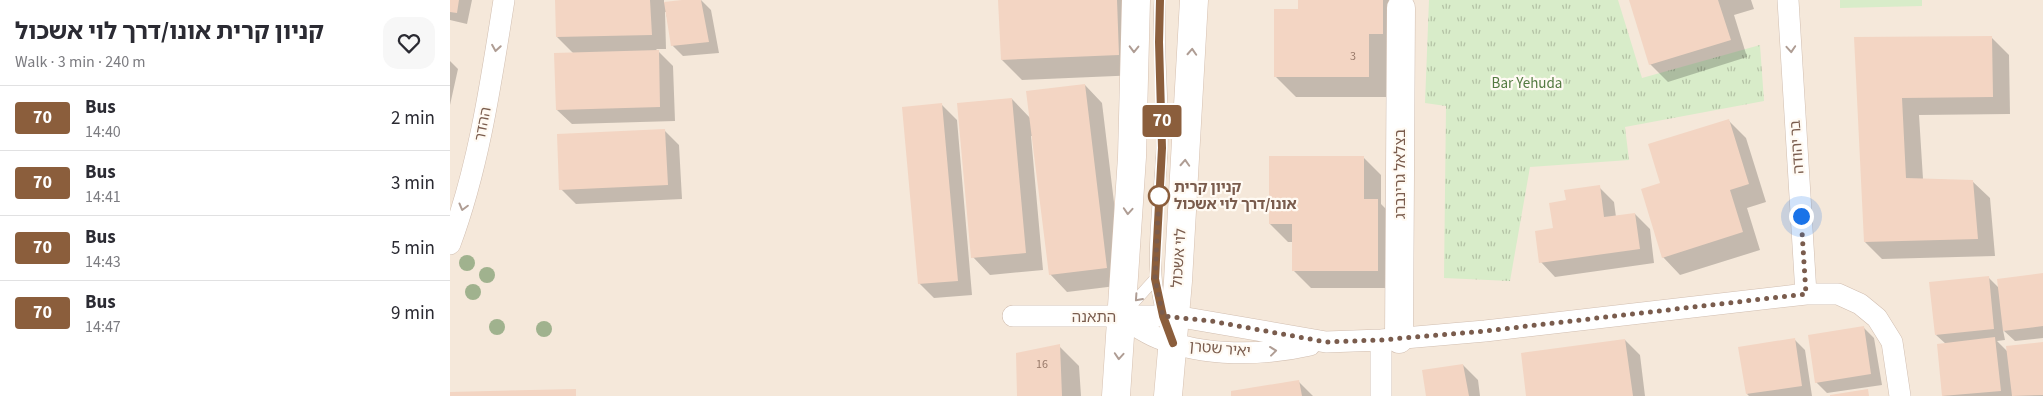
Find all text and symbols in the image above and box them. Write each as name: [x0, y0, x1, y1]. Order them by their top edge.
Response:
text: קניון קרית אונו/דרך לוי אשכול: [15, 14, 324, 49]
button: heart: [383, 17, 435, 69]
one-way arrow: [492, 44, 502, 53]
one-way arrow: [1129, 45, 1139, 53]
one-way arrow: [1785, 45, 1796, 53]
one-way arrow: [1186, 48, 1197, 56]
house number: 3: [1350, 48, 1356, 65]
text: Walk · 3 min · 240 m: [15, 51, 146, 73]
park label: Bar Yehuda: [1492, 73, 1562, 94]
text: Bus: [85, 94, 116, 121]
text: 70: [33, 105, 52, 130]
text: 2 min: [391, 105, 435, 132]
street label: ההדר: [469, 105, 497, 143]
line badge: 70: [1140, 105, 1184, 137]
text: 70: [1152, 108, 1172, 133]
street label: בר יהודה: [1785, 119, 1809, 175]
text: 14:40: [85, 121, 121, 143]
street label: בצלאל גרינברג: [1390, 128, 1411, 219]
one-way arrow: [1180, 158, 1191, 166]
text: Bus: [85, 159, 116, 186]
text: 70: [33, 170, 52, 195]
text: 3 min: [391, 170, 435, 197]
place label: קניון קרית אונו/דרך לוי אשכול: [1174, 177, 1297, 215]
marker: קניון קרית אונו/דרך לוי אשכול: [1148, 185, 1170, 207]
text: 14:41: [85, 186, 121, 208]
one-way arrow: [458, 203, 469, 211]
your location: [1789, 204, 1814, 229]
one-way arrow: [1123, 207, 1134, 215]
text: Bus: [85, 224, 116, 251]
street label: לוי אשכול: [1166, 227, 1192, 288]
text: 70: [33, 235, 52, 260]
text: 5 min: [391, 235, 435, 262]
text: 14:43: [85, 251, 121, 273]
text: Bus: [85, 289, 116, 316]
one-way arrow: [1135, 292, 1144, 301]
text: 70: [33, 300, 52, 325]
text: 9 min: [391, 300, 435, 327]
street label: התאנה: [1072, 307, 1116, 328]
text: 14:47: [85, 316, 121, 338]
street label: יאיר שטרן: [1188, 336, 1252, 362]
one-way arrow: [1269, 346, 1277, 357]
one-way arrow: [1113, 353, 1124, 361]
house number: 16: [1036, 356, 1048, 373]

